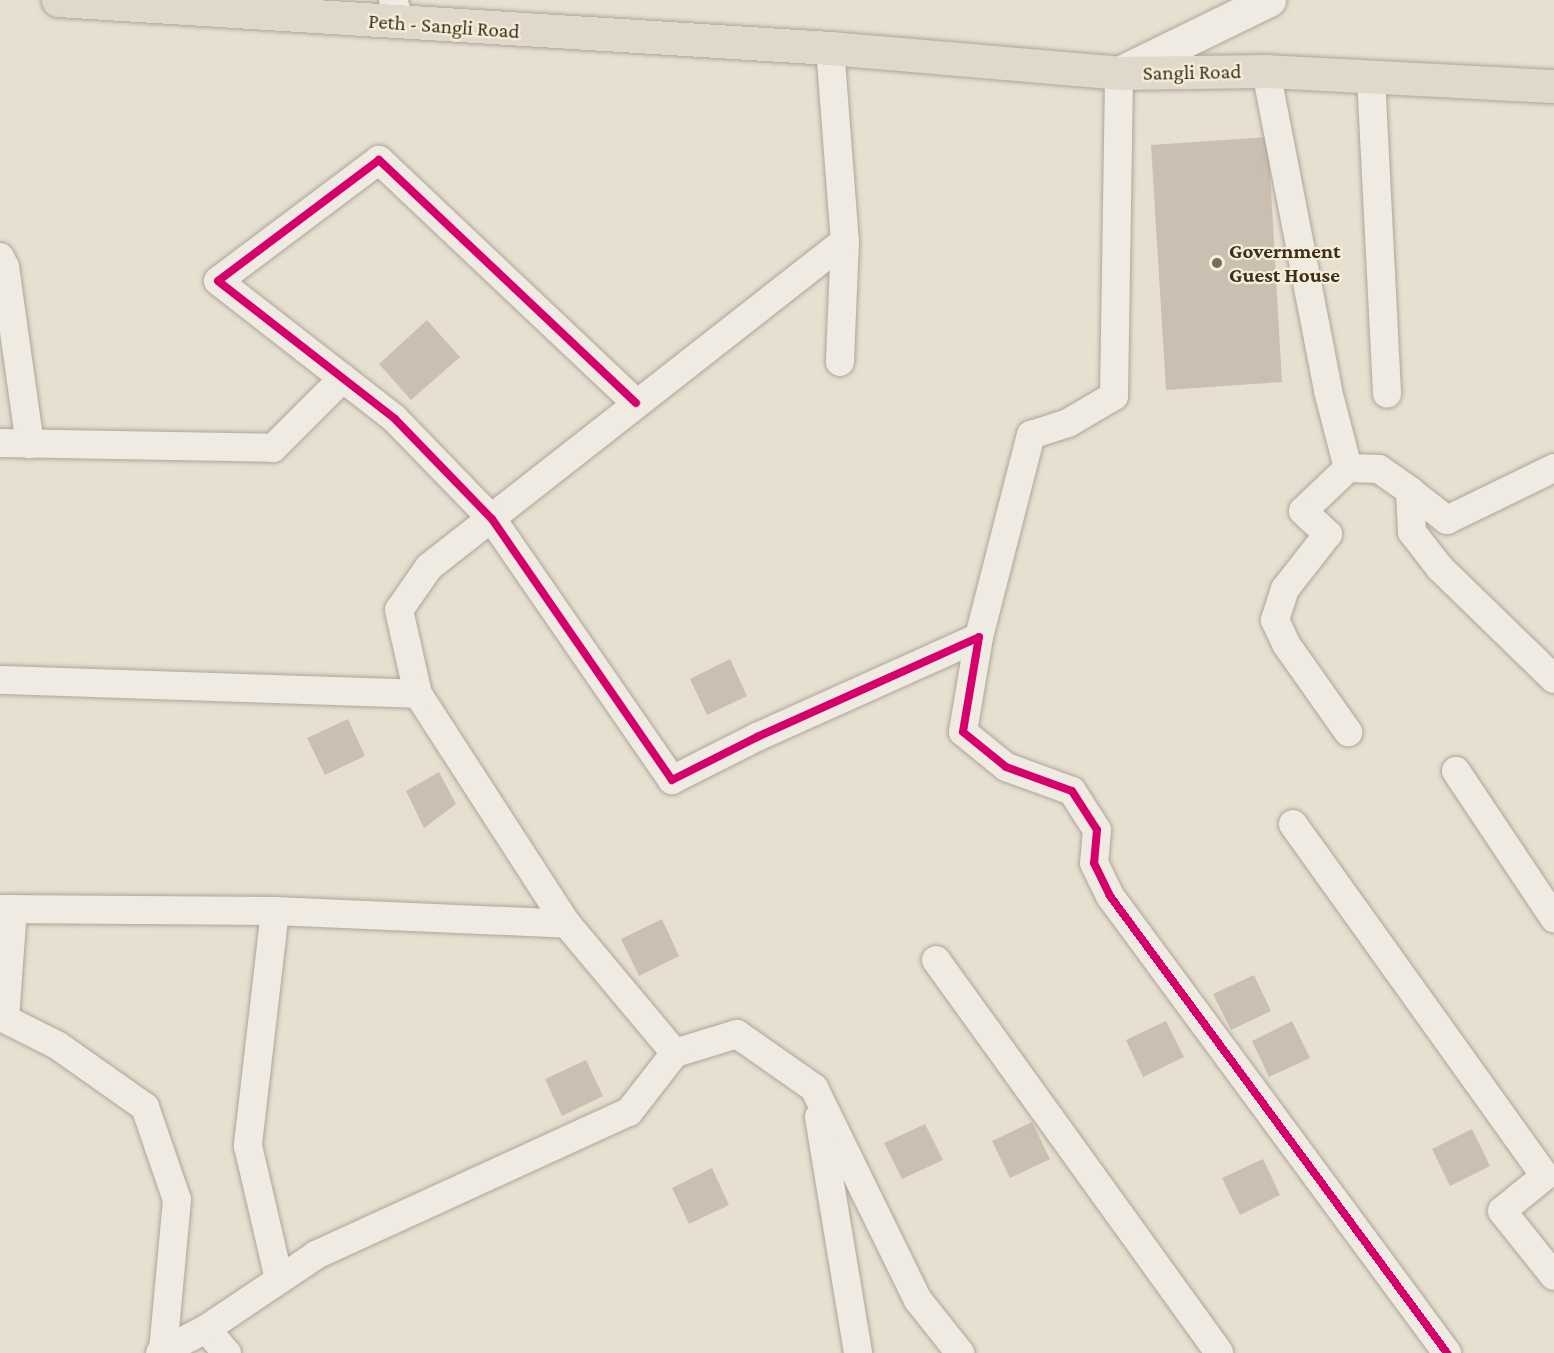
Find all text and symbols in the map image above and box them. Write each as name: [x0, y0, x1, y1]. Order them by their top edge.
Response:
street label: Peth - Sangli Road: [367, 8, 521, 44]
street label: Sangli Road: [1143, 59, 1241, 85]
place label: Government Guest House: [1229, 238, 1341, 288]
marker: Government Guest House: [1210, 256, 1224, 270]

